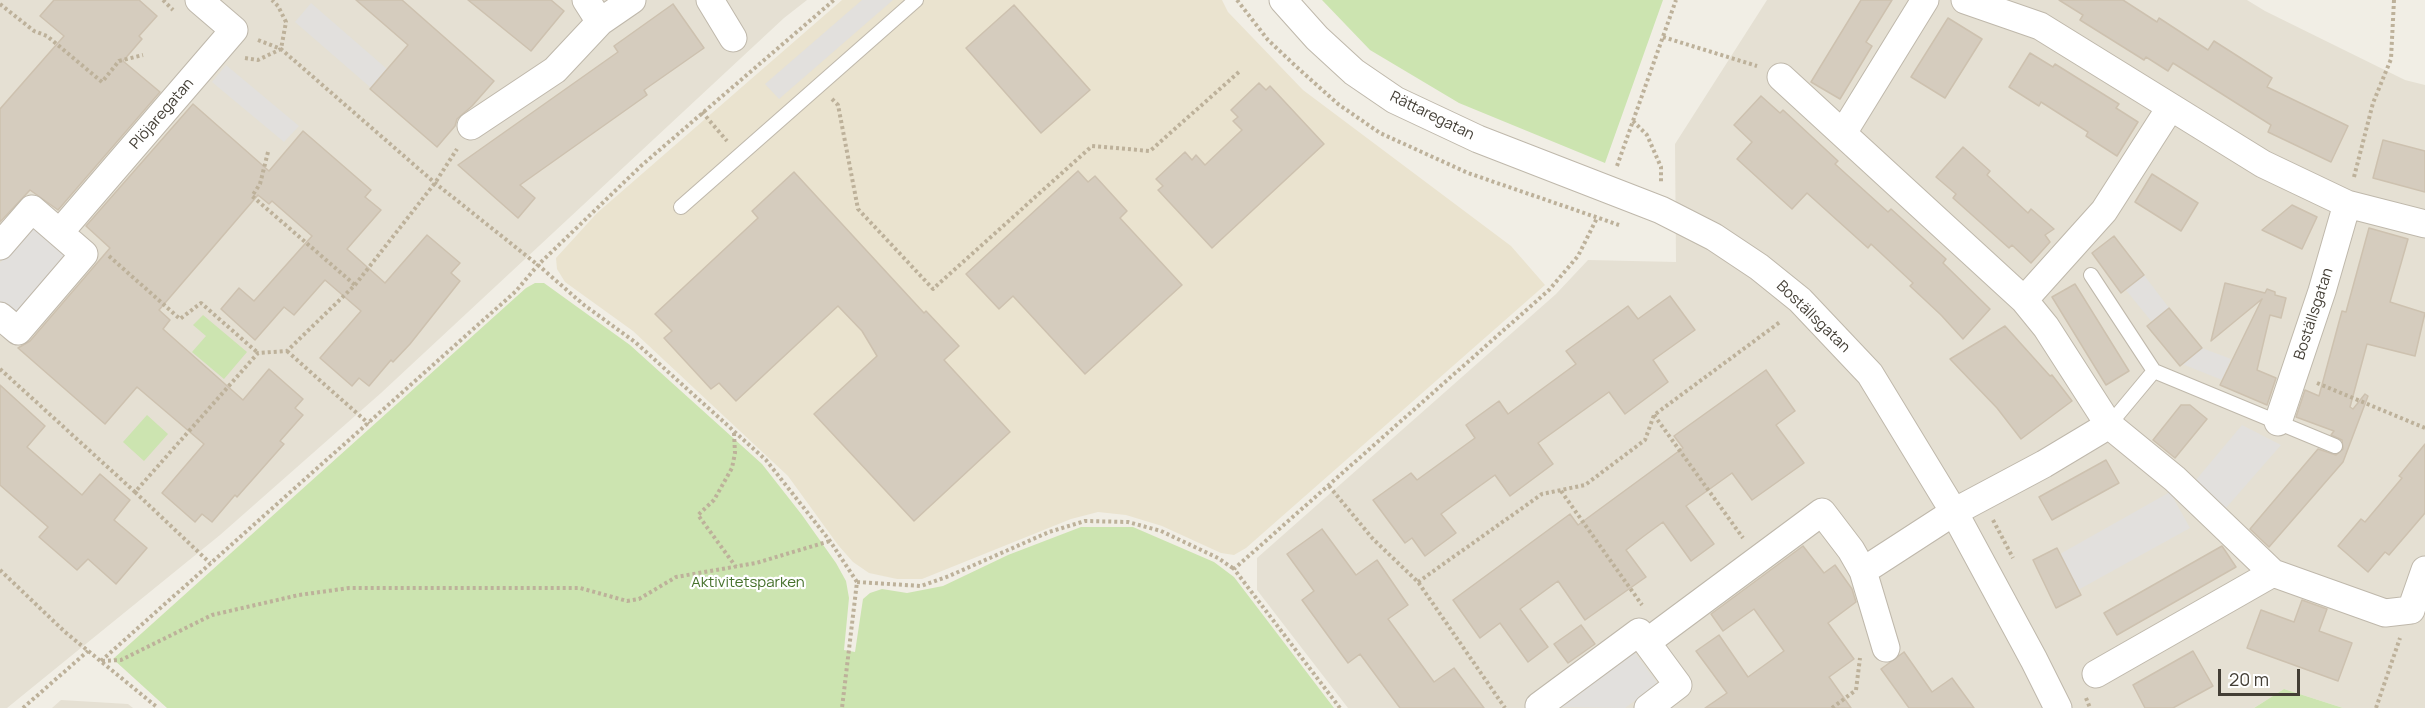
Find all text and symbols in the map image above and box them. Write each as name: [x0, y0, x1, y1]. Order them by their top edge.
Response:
street label: Plöjaregatan: [126, 75, 198, 153]
street label: Rättaregatan: [1387, 88, 1477, 144]
street label: Boställsgatan: [2291, 266, 2337, 362]
street label: Boställsgatan: [1772, 277, 1854, 357]
park label: Aktivitetsparken: [691, 574, 805, 592]
scale bar: [2221, 657, 2304, 695]
text: 20 m: [2229, 667, 2269, 691]

